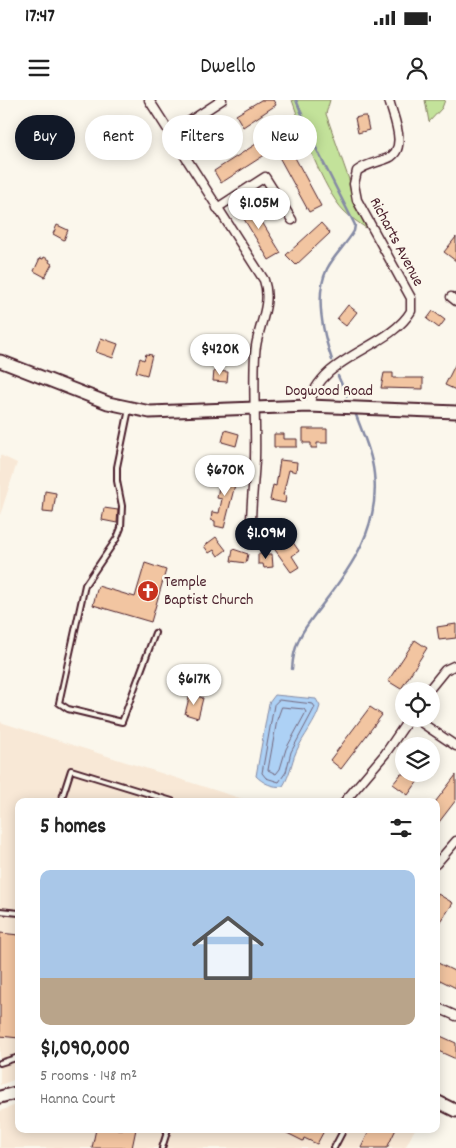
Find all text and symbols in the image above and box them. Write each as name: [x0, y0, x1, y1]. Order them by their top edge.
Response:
text: 17:47: [25, 4, 55, 31]
text: Dwello: [200, 52, 256, 83]
icon: menu: [25, 54, 53, 82]
icon: person: [403, 54, 431, 82]
chip: Buy: [15, 115, 75, 160]
chip: Rent: [85, 115, 152, 160]
chip: Filters: [162, 115, 243, 160]
chip: New: [253, 115, 317, 160]
pin: $1.05M: [218, 188, 300, 230]
text: $1.05M: [239, 192, 279, 215]
street label: Richarts Avenue: [363, 193, 429, 291]
pin: $420K: [185, 334, 255, 376]
text: $420K: [201, 338, 239, 361]
street label: Dogwood Road: [285, 380, 373, 403]
pin: $670K: [190, 454, 260, 497]
text: $670K: [206, 459, 244, 482]
pin: $1.09M: [225, 518, 307, 560]
text: $1.09M: [246, 522, 286, 545]
place label: Temple Baptist Church: [164, 571, 253, 612]
church icon: Temple Baptist Church: [136, 579, 160, 603]
pin: $617K: [159, 664, 229, 706]
text: $617K: [178, 668, 210, 691]
map controls: [395, 682, 440, 782]
button: locate: [395, 682, 440, 727]
button: layers: [395, 737, 440, 782]
text: 5 homes: [40, 813, 106, 843]
icon: filters: [387, 814, 415, 842]
icon: home: [183, 903, 273, 993]
text: $1,090,000: [40, 1035, 130, 1065]
text: 5 rooms · 148 m²: [40, 1065, 137, 1088]
text: Hanna Court: [40, 1088, 115, 1111]

